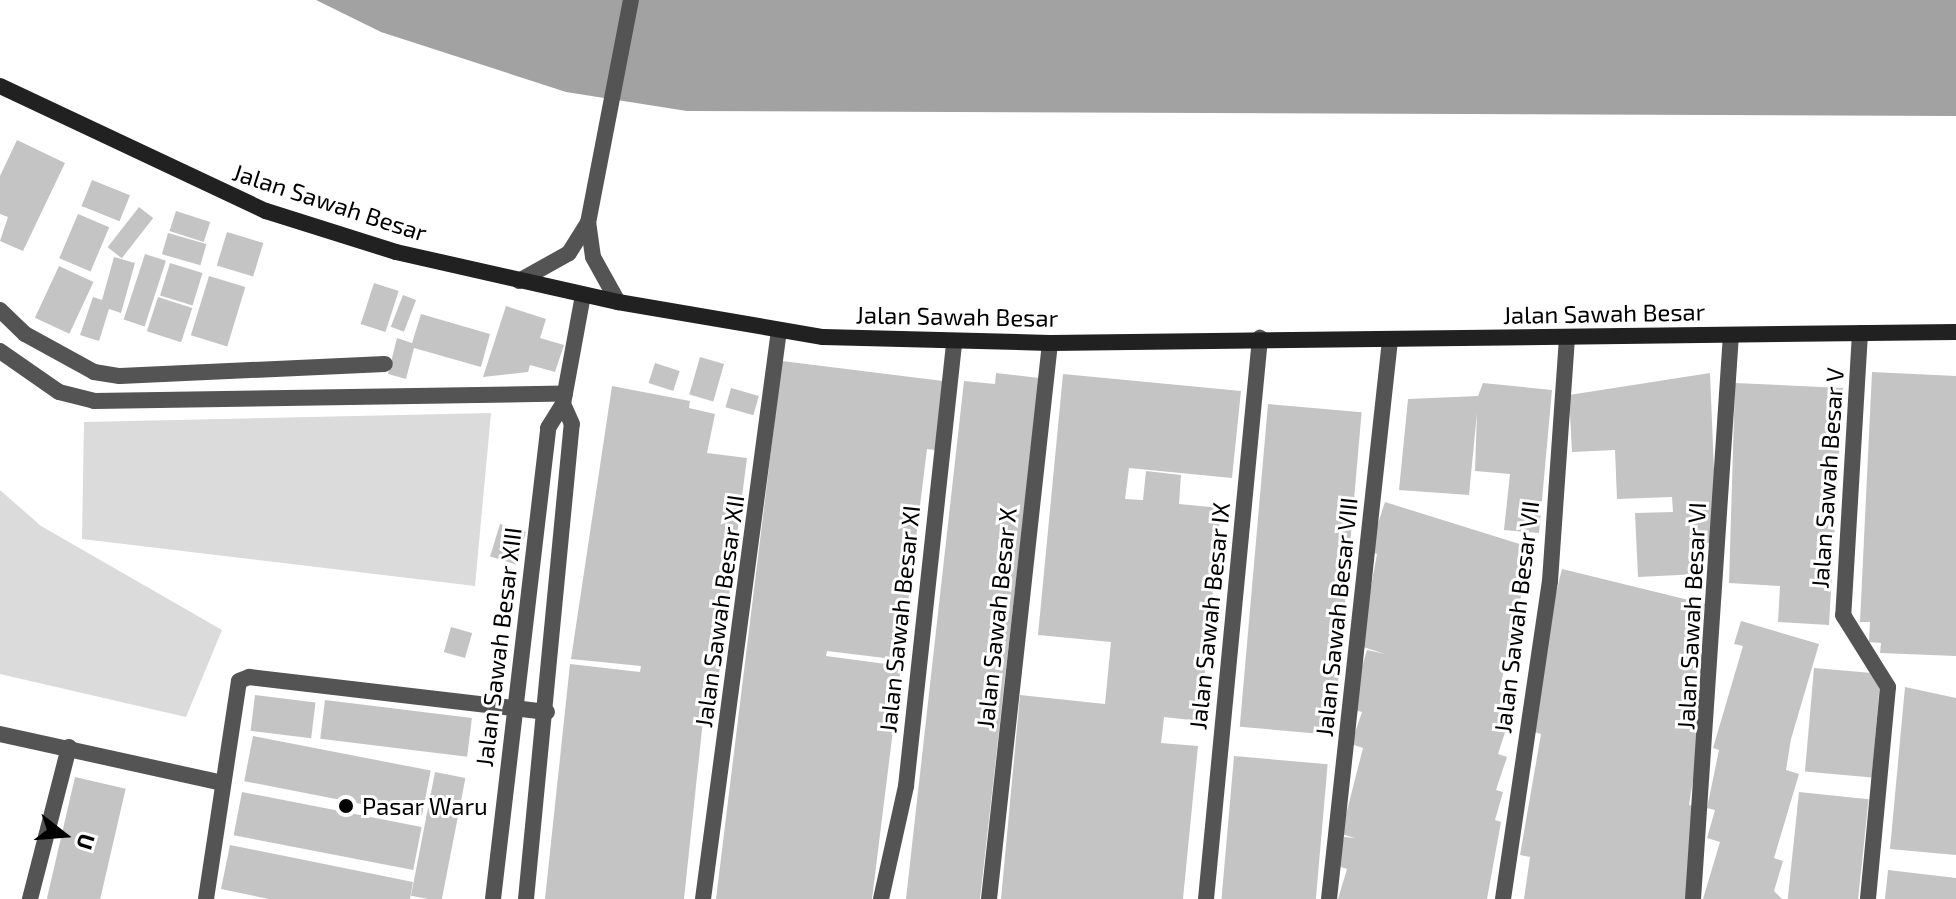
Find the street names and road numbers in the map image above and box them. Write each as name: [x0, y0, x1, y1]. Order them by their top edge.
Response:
street label: Jalan Sawah Besar: [229, 157, 431, 247]
street label: Jalan Sawah Besar: [1503, 297, 1705, 329]
street label: Jalan Sawah Besar: [856, 300, 1058, 332]
street label: Jalan Sawah Besar V: [1805, 366, 1849, 590]
street label: Jalan Sawah Besar XII: [688, 493, 750, 729]
street label: Jalan Sawah Besar VIII: [1309, 495, 1363, 739]
street label: Jalan Sawah Besar VII: [1487, 499, 1545, 735]
street label: Jalan Sawah Besar IX: [1183, 501, 1235, 731]
street label: Jalan Sawah Besar VI: [1671, 501, 1711, 731]
street label: Jalan Sawah Besar XI: [873, 504, 925, 734]
street label: Jalan Sawah Besar X: [970, 506, 1022, 730]
street label: Jalan Sawah Besar XIII: [469, 525, 527, 769]

